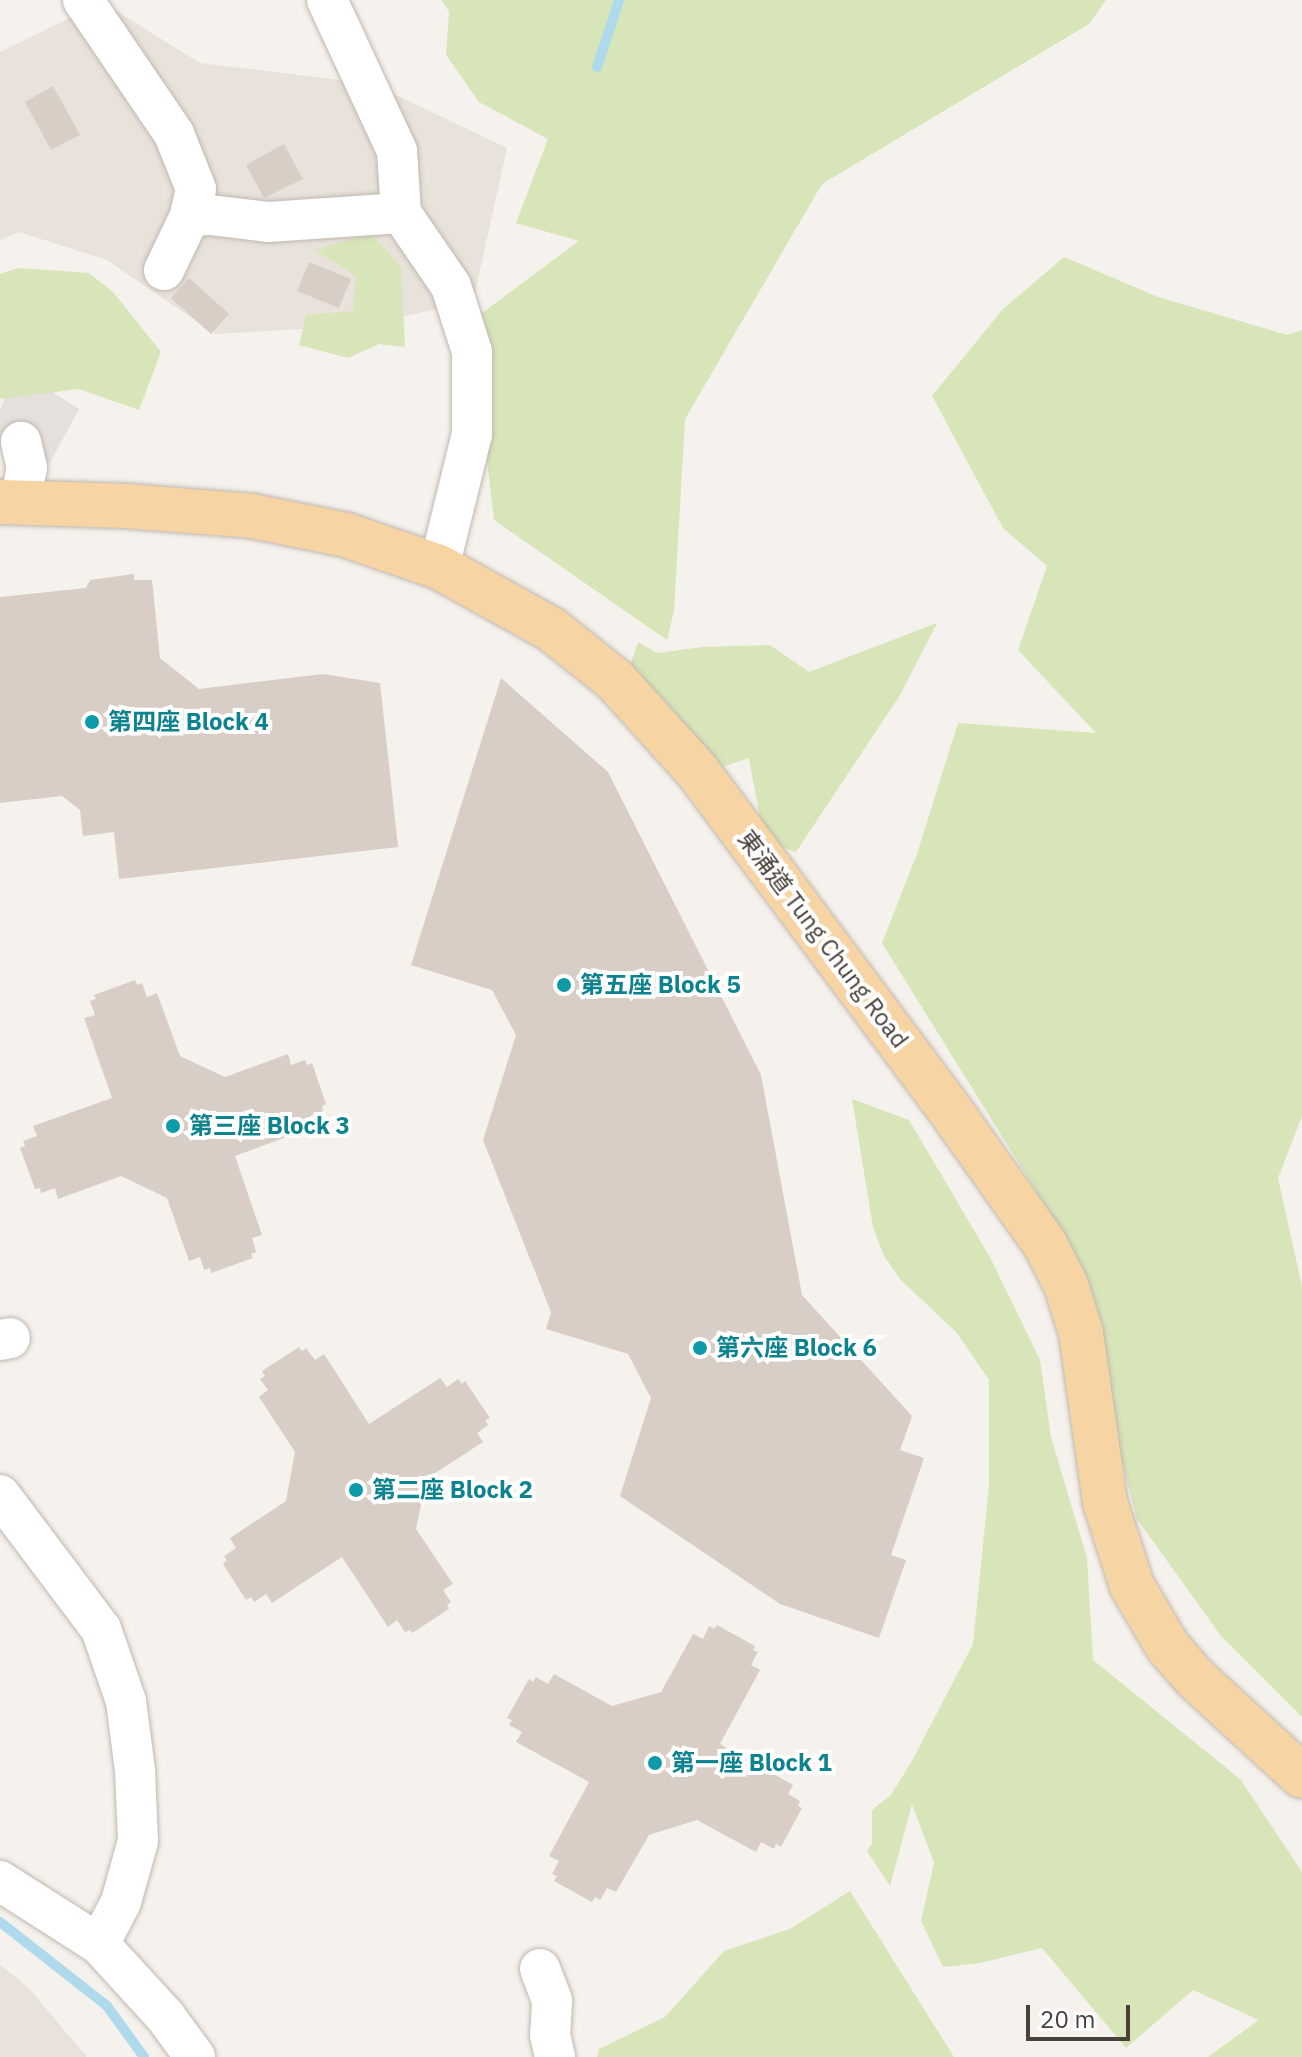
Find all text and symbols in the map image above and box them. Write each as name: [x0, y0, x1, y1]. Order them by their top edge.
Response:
place label: 第四座 Block 4: [108, 708, 269, 736]
marker: 第四座 Block 4: [83, 713, 101, 731]
street label: 東涌道 Tung Chung Road: [732, 824, 914, 1054]
place label: 第五座 Block 5: [580, 971, 741, 999]
marker: 第五座 Block 5: [555, 976, 573, 994]
place label: 第三座 Block 3: [189, 1112, 350, 1140]
marker: 第三座 Block 3: [164, 1117, 182, 1135]
place label: 第六座 Block 6: [716, 1334, 877, 1362]
marker: 第六座 Block 6: [691, 1339, 709, 1357]
place label: 第二座 Block 2: [372, 1476, 533, 1504]
marker: 第二座 Block 2: [347, 1481, 365, 1499]
place label: 第一座 Block 1: [671, 1749, 832, 1777]
marker: 第一座 Block 1: [646, 1754, 664, 1772]
scale bar: [1030, 1989, 1134, 2039]
text: 20 m: [1040, 2003, 1095, 2035]

